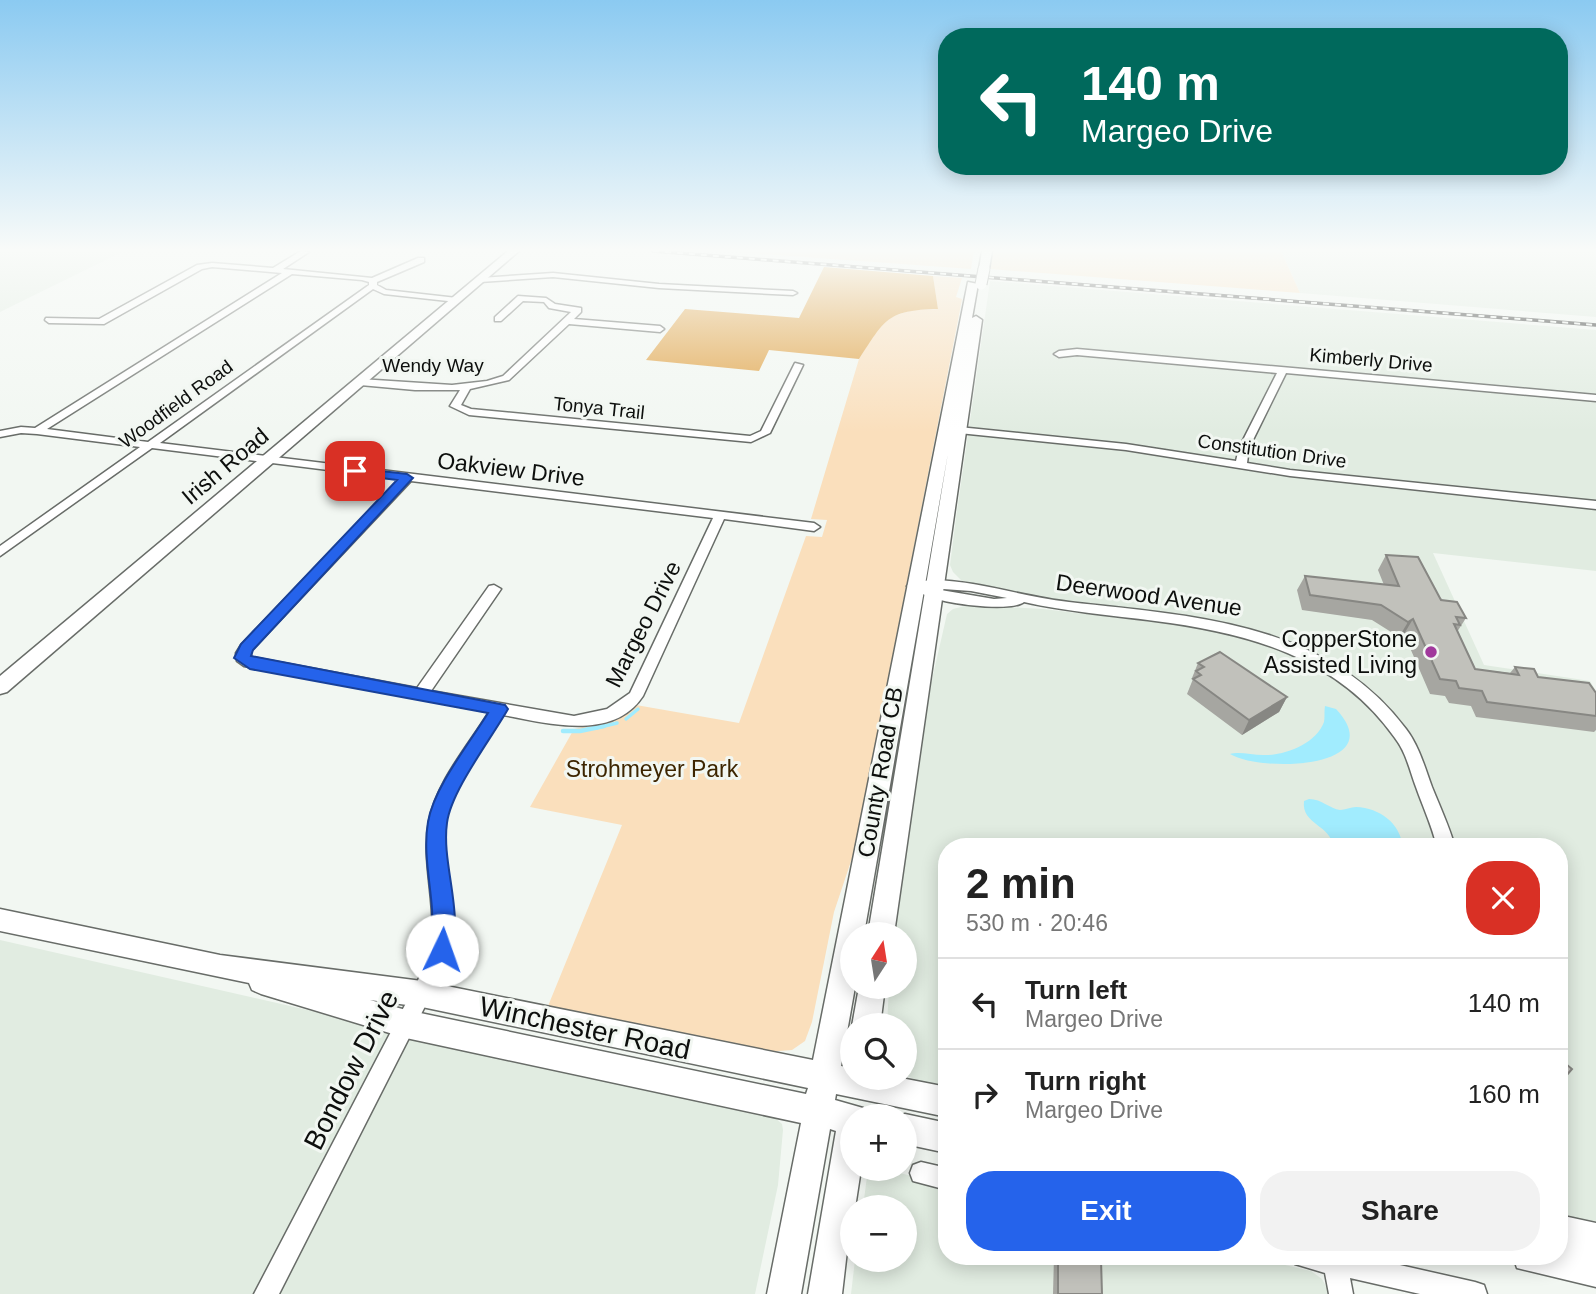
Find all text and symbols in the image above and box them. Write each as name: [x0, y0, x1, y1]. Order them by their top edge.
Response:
icon: left: [966, 56, 1057, 147]
text: 140 m: [1081, 56, 1220, 110]
text: Margeo Drive: [1081, 113, 1273, 149]
street label: Kimberly Drive: [1309, 344, 1433, 376]
street label: Wendy Way: [382, 355, 484, 376]
street label: Woodfield Road: [115, 356, 237, 452]
street label: Tonya Trail: [552, 393, 646, 423]
street label: Irish Road: [176, 422, 274, 510]
street label: Constitution Drive: [1196, 430, 1348, 472]
pin: [325, 441, 385, 501]
street label: Oakview Drive: [436, 447, 586, 491]
icon: arrive: [336, 452, 374, 490]
street label: Margeo Drive: [600, 557, 686, 691]
street label: Deerwood Avenue: [1054, 569, 1244, 621]
place label: CopperStone Assisted Living: [1264, 626, 1417, 678]
marker: CopperStone Assisted Living: [1423, 644, 1439, 660]
street label: County Road CB: [852, 685, 908, 859]
park label: Strohmeyer Park: [566, 756, 739, 782]
text: 2 min: [966, 860, 1076, 907]
button: close: [1466, 861, 1540, 935]
text: 530 m · 20:46: [966, 910, 1108, 936]
position arrow: [405, 913, 479, 987]
north arrow: [840, 922, 917, 999]
map controls: [840, 922, 917, 1272]
text: Turn left: [1025, 975, 1127, 1005]
street label: Bondow Drive: [298, 985, 404, 1155]
icon: left: [966, 985, 1004, 1023]
text: 140 m: [1468, 988, 1540, 1018]
street label: Winchester Road: [477, 991, 693, 1065]
text: Margeo Drive: [1025, 1006, 1163, 1032]
button: search: [840, 1013, 917, 1090]
text: Turn right: [1025, 1066, 1146, 1096]
icon: right: [966, 1076, 1004, 1114]
text: 160 m: [1468, 1079, 1540, 1109]
text: Margeo Drive: [1025, 1097, 1163, 1123]
button: +: [840, 1104, 917, 1181]
button: Exit: [966, 1171, 1246, 1251]
button: Share: [1260, 1171, 1540, 1251]
button: −: [840, 1195, 917, 1272]

